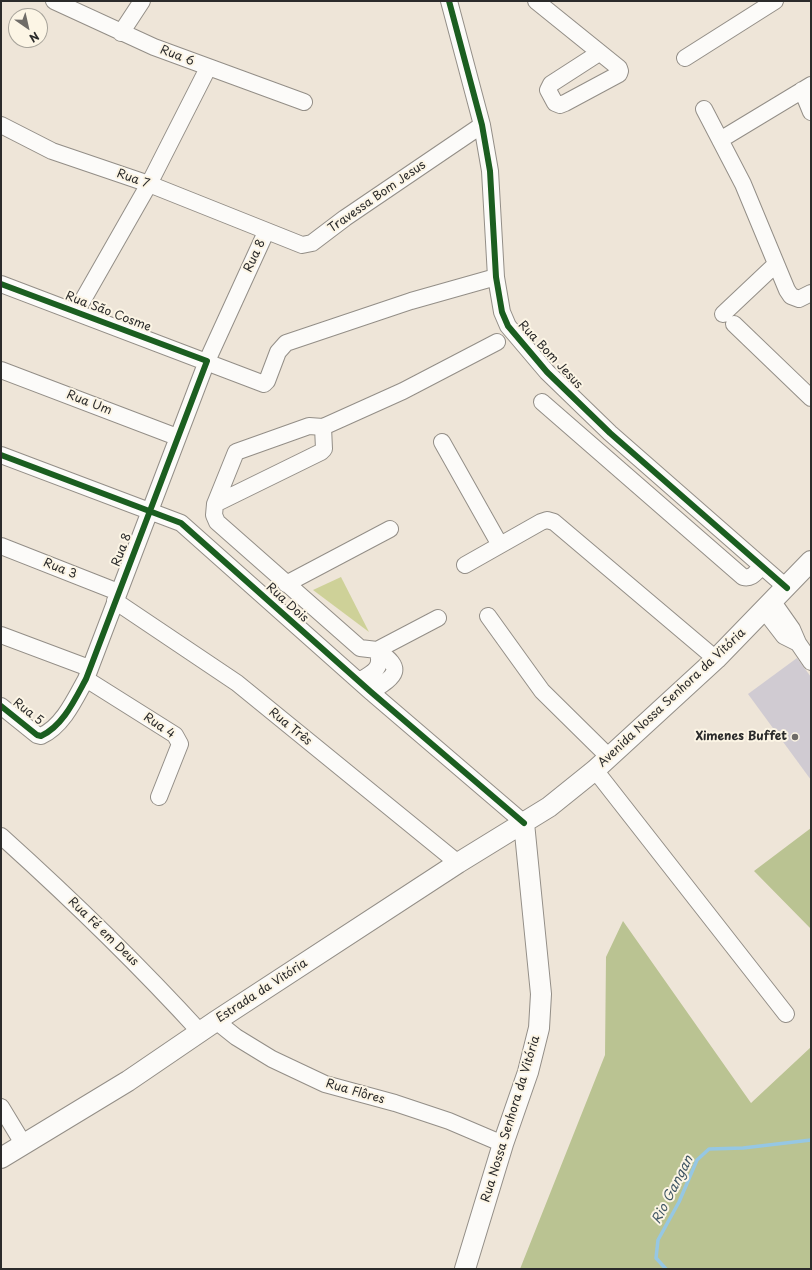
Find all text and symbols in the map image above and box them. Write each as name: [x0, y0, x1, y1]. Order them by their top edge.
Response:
north arrow: [8, 8, 48, 48]
text: N: [26, 28, 43, 47]
street label: Rua 6: [158, 43, 196, 69]
street label: Travessa Bom Jesus: [326, 158, 428, 236]
street label: Rua 7: [115, 167, 151, 191]
street label: Rua 8: [241, 237, 269, 275]
street label: Rua São Cosme: [63, 289, 153, 335]
street label: Rua Bom Jesus: [515, 318, 585, 392]
street label: Rua Um: [64, 388, 114, 418]
street label: Rua 8: [109, 531, 135, 569]
street label: Rua 3: [41, 556, 79, 582]
street label: Rua Dois: [263, 580, 311, 626]
street label: Avenida Nossa Senhora da Vitória: [595, 626, 749, 770]
street label: Rua 5: [10, 696, 46, 728]
street label: Rua Três: [266, 705, 314, 749]
street label: Rua 4: [141, 710, 177, 742]
place label: Ximenes Buffet: [696, 730, 787, 744]
marker: Ximenes Buffet: [790, 732, 800, 742]
street label: Rua Fé em Deus: [65, 895, 141, 969]
street label: Estrada da Vitória: [214, 956, 310, 1026]
street label: Rua Nossa Senhora da Vitória: [479, 1034, 543, 1204]
street label: Rua Flôres: [324, 1077, 386, 1107]
water label: Rio Gangan: [649, 1153, 697, 1227]

